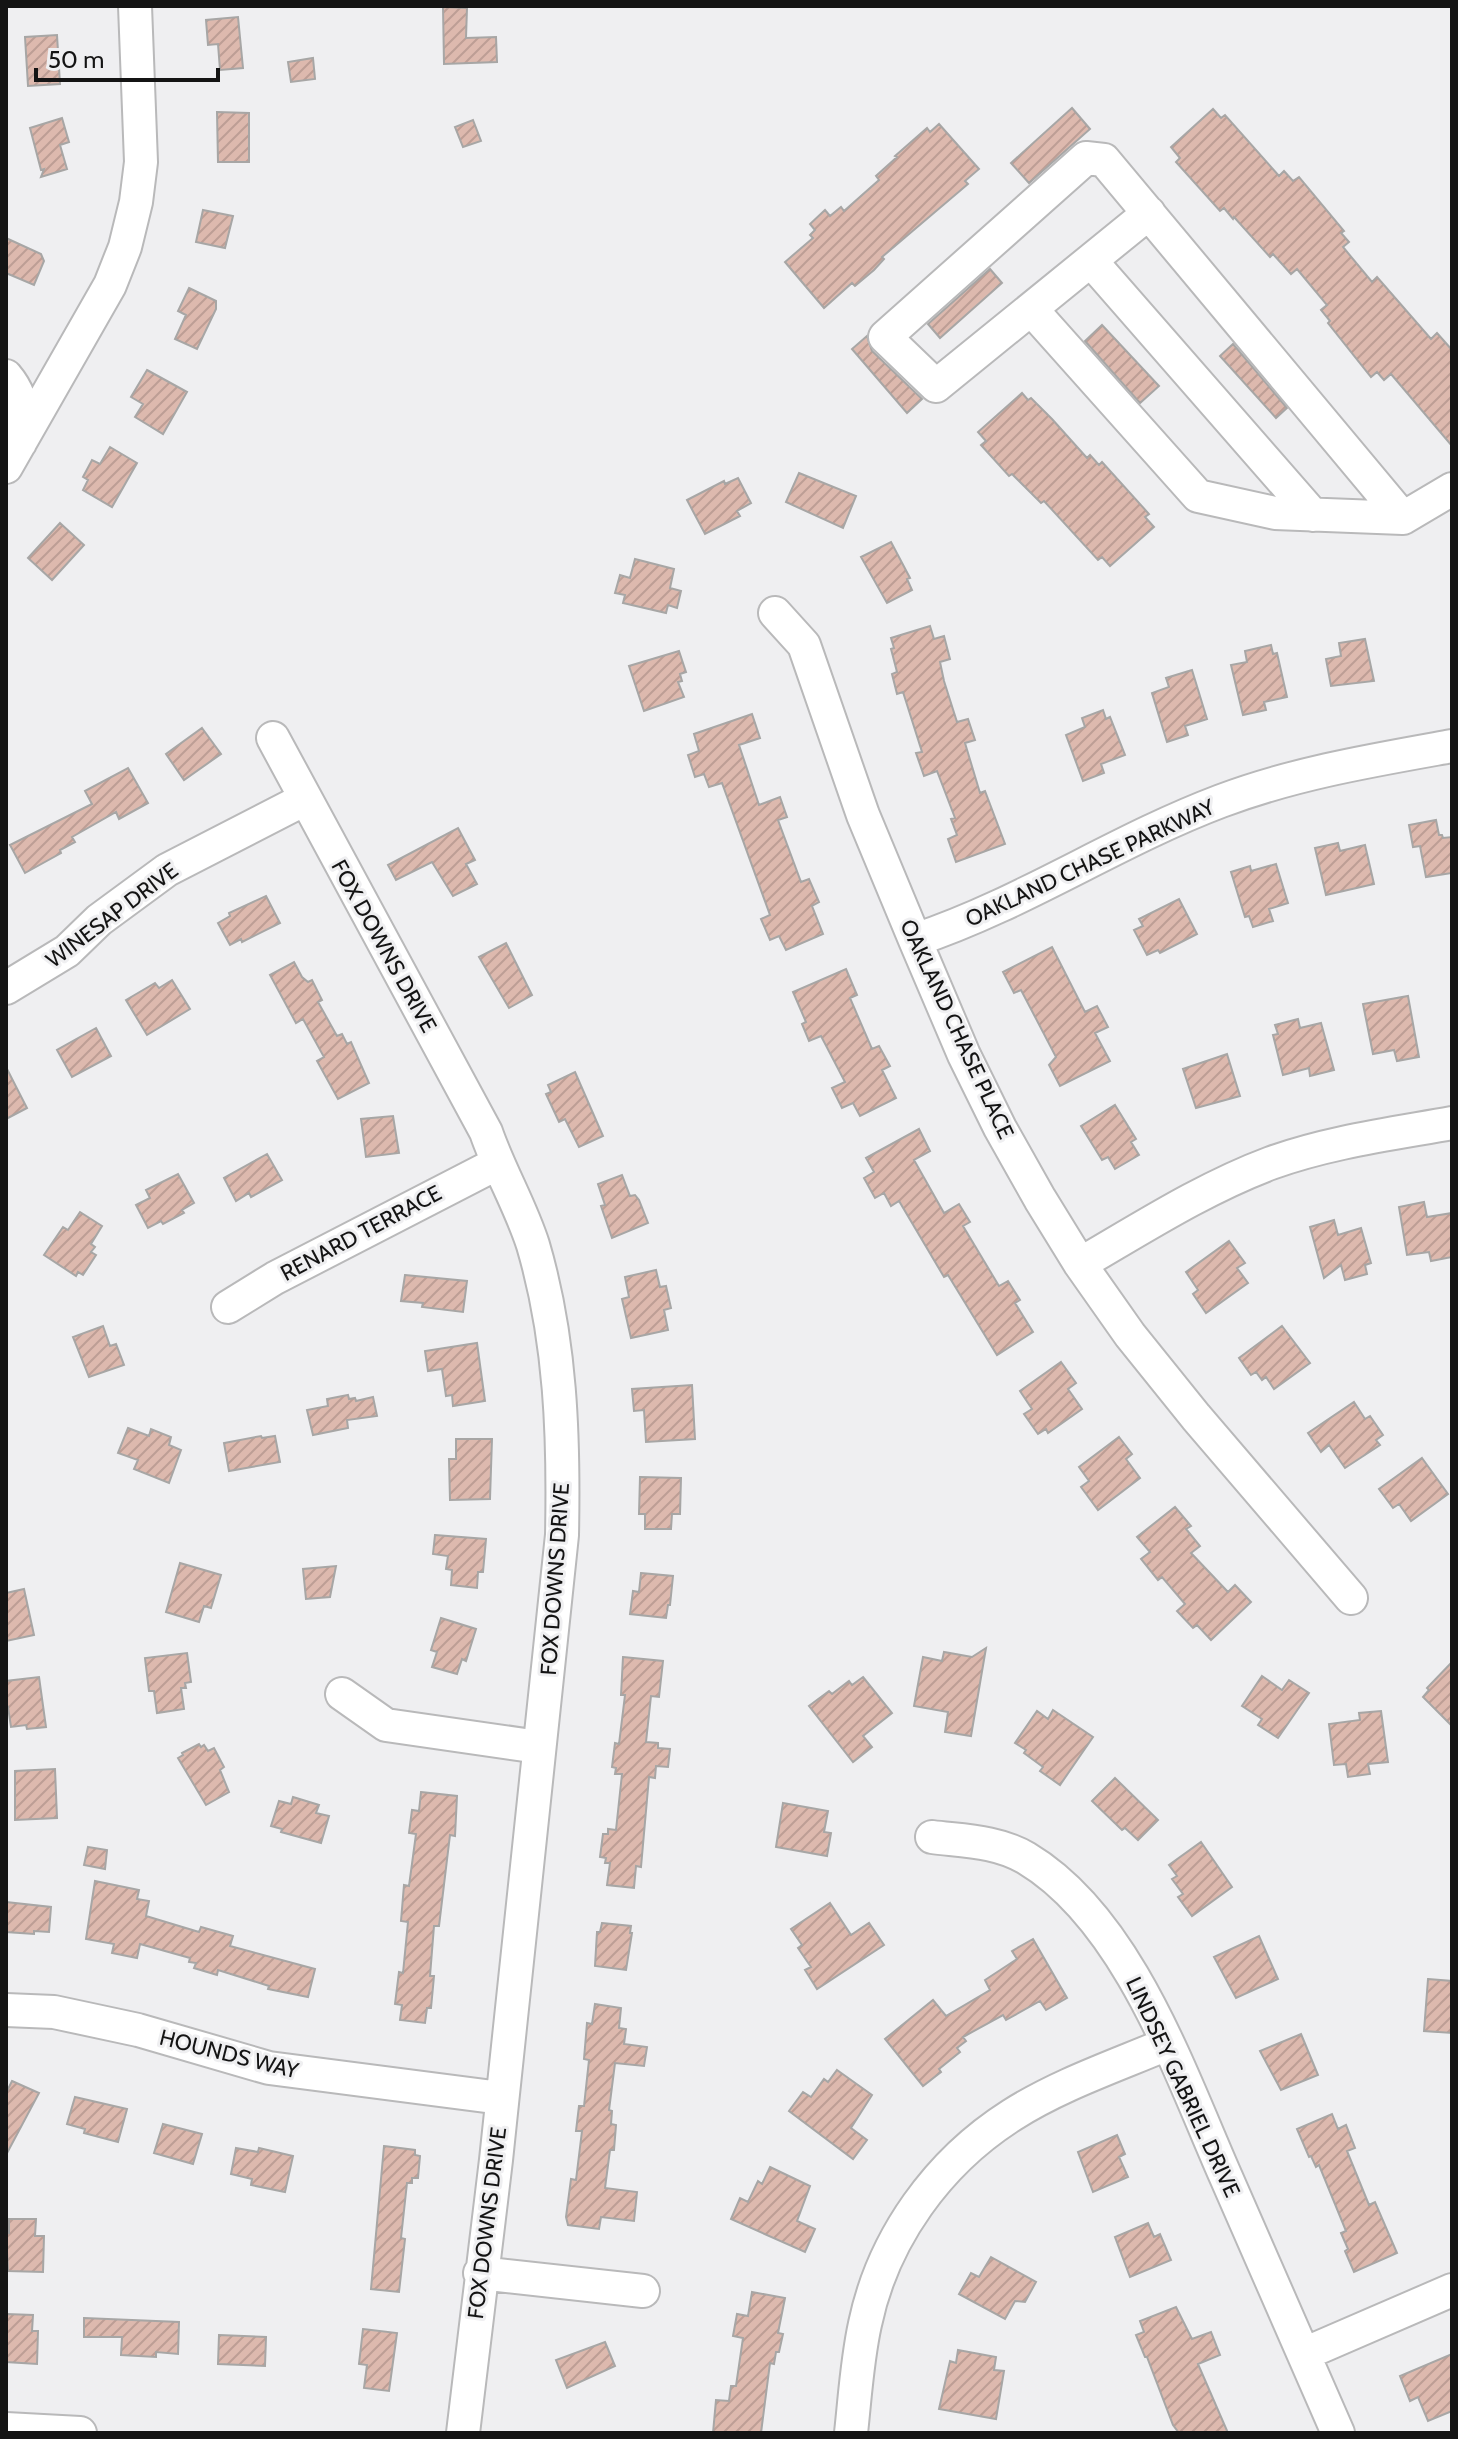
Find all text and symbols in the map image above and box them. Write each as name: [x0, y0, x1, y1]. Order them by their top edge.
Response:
scale bar: [36, 32, 218, 82]
text: 50 m: [48, 45, 104, 74]
street label: OAKLAND CHASE PARKWAY: [961, 793, 1219, 933]
street label: FOX DOWNS DRIVE: [325, 855, 443, 1037]
street label: WINESAP DRIVE: [41, 857, 183, 973]
street label: OAKLAND CHASE PLACE: [894, 915, 1020, 1143]
street label: RENARD TERRACE: [276, 1179, 446, 1287]
street label: FOX DOWNS DRIVE: [535, 1482, 575, 1676]
street label: LINDSEY GABRIEL DRIVE: [1120, 1973, 1246, 2201]
street label: HOUNDS WAY: [157, 2024, 302, 2084]
street label: FOX DOWNS DRIVE: [462, 2126, 512, 2320]

